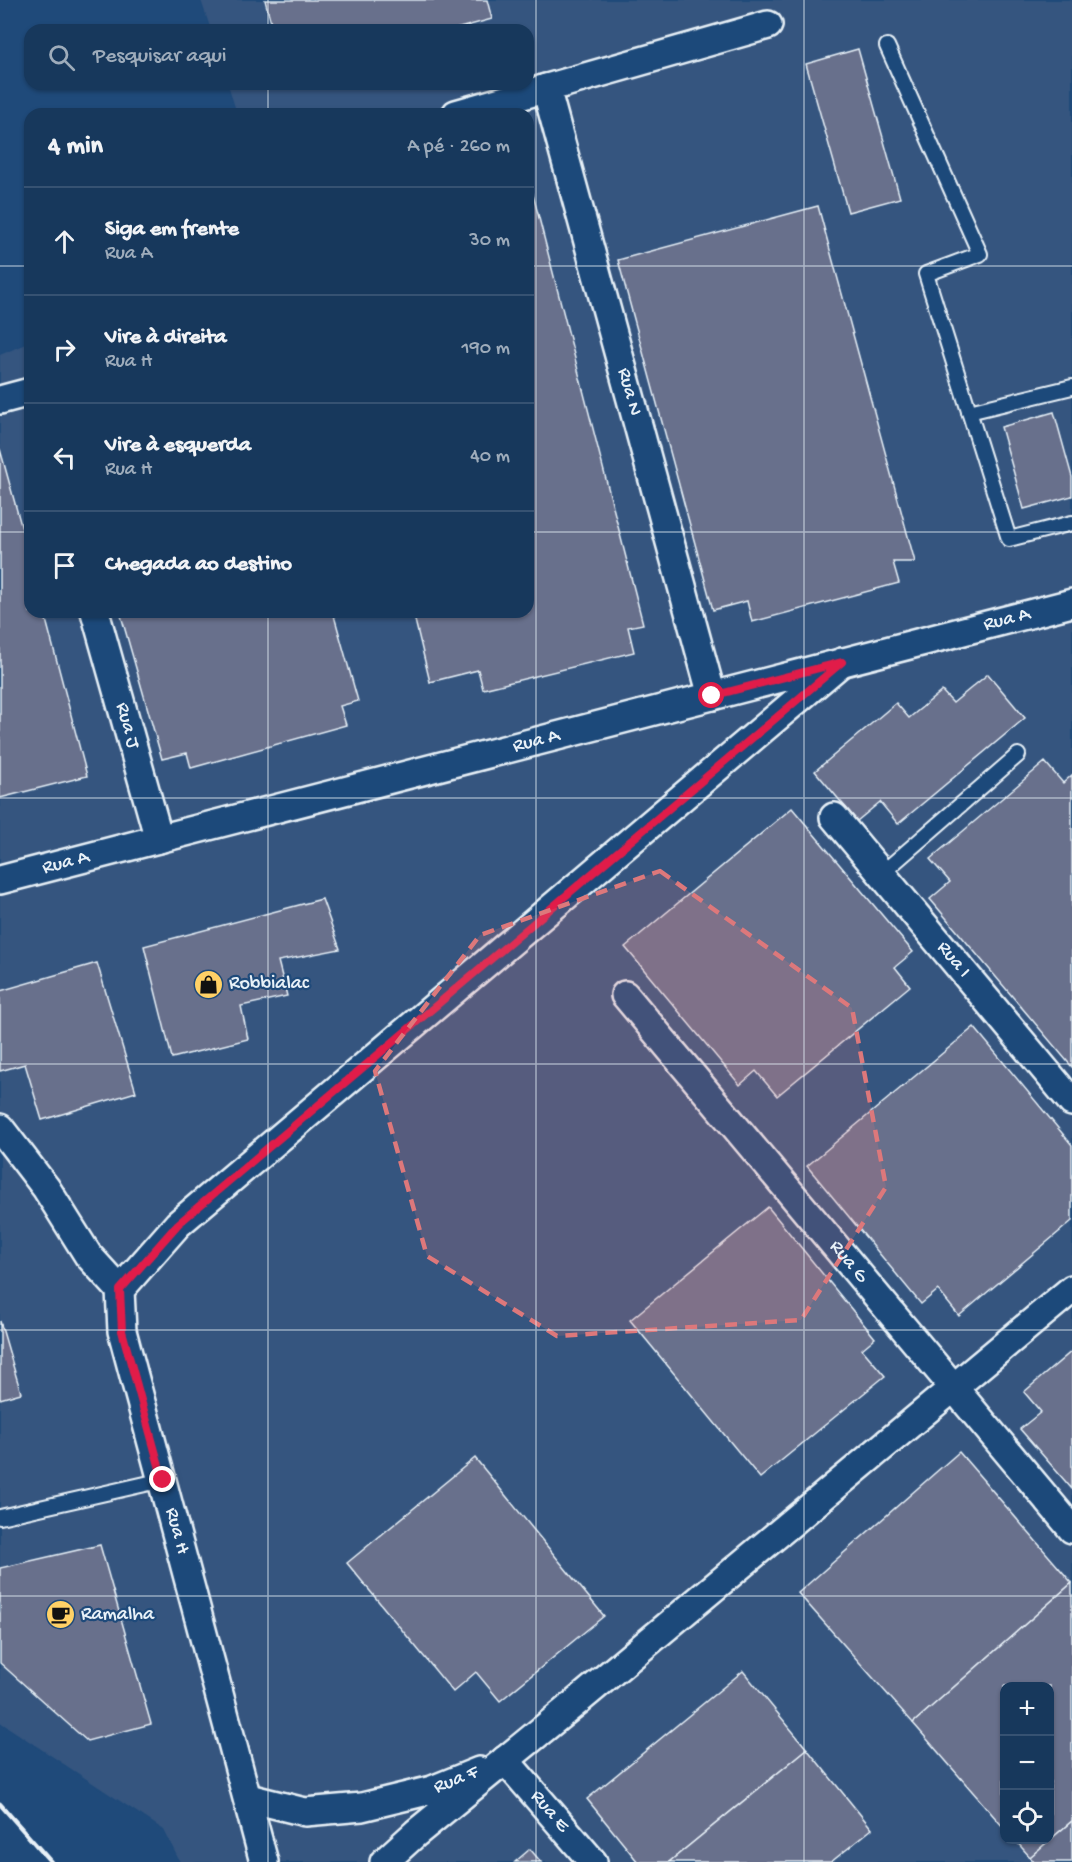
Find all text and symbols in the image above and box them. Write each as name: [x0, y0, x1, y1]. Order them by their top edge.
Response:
search box: [24, 24, 534, 90]
icon: search: [45, 41, 78, 74]
text: Pesquisar aqui: [93, 44, 227, 70]
text: 4 min: [48, 132, 103, 163]
text: A pé · 260 m: [407, 136, 510, 159]
text: Siga em frente: [105, 217, 239, 243]
icon: ahead: [48, 225, 81, 258]
text: 30 m: [469, 230, 510, 253]
text: Rua A: [105, 243, 153, 266]
text: Vire à direita: [105, 325, 227, 351]
icon: right: [48, 333, 81, 366]
text: 190 m: [462, 338, 510, 361]
text: Rua H: [105, 351, 152, 374]
street label: Rua N: [611, 365, 646, 418]
text: Vire à esquerda: [105, 433, 251, 459]
icon: left: [48, 441, 81, 474]
text: 40 m: [470, 446, 510, 469]
text: Rua H: [105, 459, 152, 482]
icon: arrive: [48, 549, 81, 582]
text: Chegada ao destino: [105, 552, 292, 578]
street label: Rua A: [981, 602, 1034, 637]
route start: [698, 682, 724, 708]
street label: Rua J: [110, 700, 145, 752]
street label: Rua A: [510, 724, 563, 758]
street label: Rua A: [40, 846, 93, 880]
street label: Rua I: [931, 937, 975, 983]
shop icon: Robbialac: [192, 968, 224, 1000]
place label: Robbialac: [229, 973, 310, 996]
street label: Rua G: [824, 1236, 874, 1289]
route end: [149, 1466, 175, 1492]
street label: Rua H: [159, 1505, 193, 1557]
cafe icon: Ramalha: [44, 1599, 76, 1631]
place label: Ramalha: [81, 1604, 155, 1627]
map controls: [1000, 1682, 1054, 1844]
button: +: [1000, 1682, 1054, 1736]
button: −: [1000, 1736, 1054, 1790]
street label: Rua F: [430, 1760, 483, 1800]
street label: Rua E: [525, 1786, 575, 1838]
button: locate: [1000, 1790, 1054, 1844]

